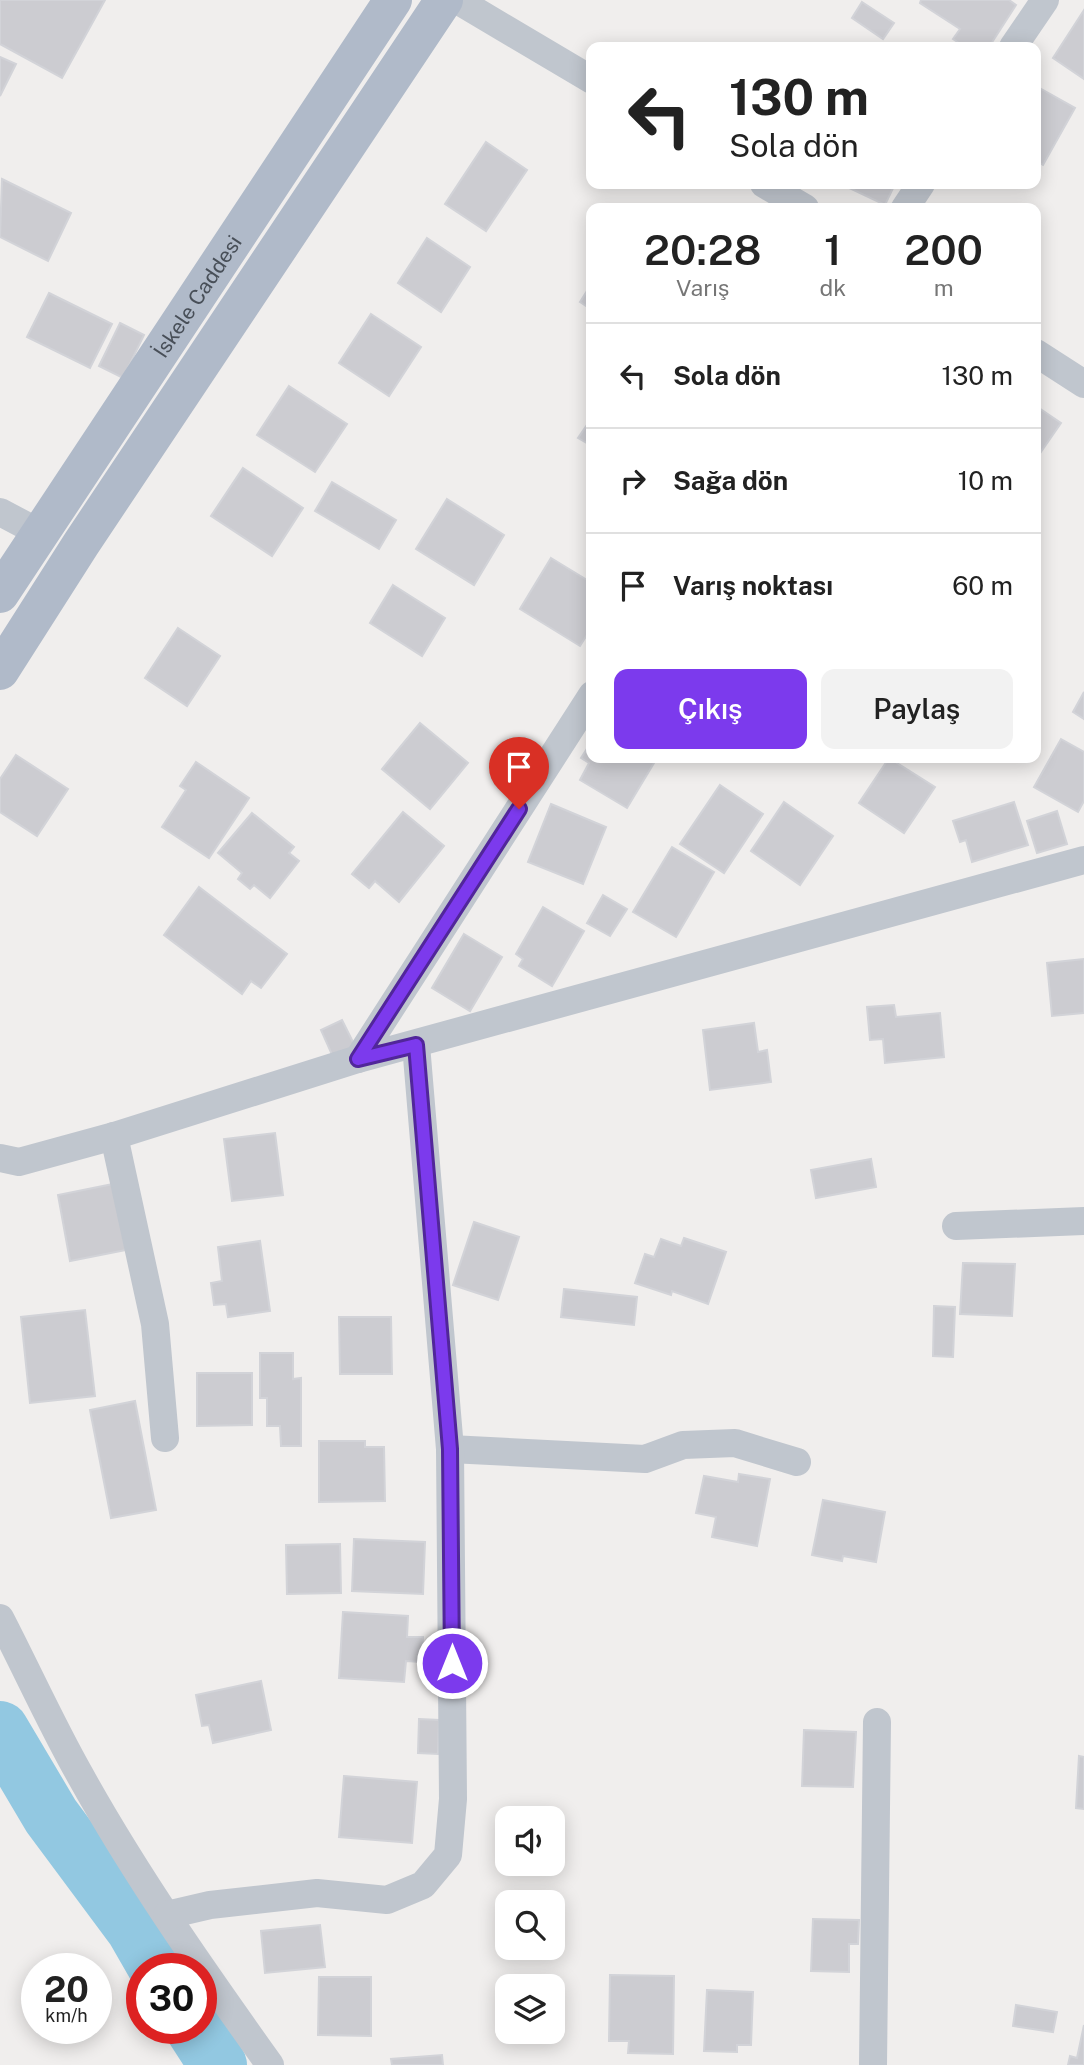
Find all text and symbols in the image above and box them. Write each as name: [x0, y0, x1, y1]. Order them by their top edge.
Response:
text: 130 m: [729, 68, 869, 126]
icon: left: [614, 70, 705, 161]
text: Sola dön: [729, 127, 859, 164]
text: 20:28: [644, 225, 761, 274]
text: 1: [824, 225, 842, 274]
text: 200: [904, 225, 983, 274]
street label: İskele Caddesi: [148, 231, 246, 362]
text: Varış: [676, 274, 729, 301]
text: dk: [819, 274, 846, 301]
text: m: [934, 274, 954, 301]
icon: left: [614, 357, 652, 395]
text: Sola dön: [673, 360, 781, 391]
text: 130 m: [941, 360, 1013, 391]
icon: right: [614, 462, 652, 500]
text: Sağa dön: [673, 465, 788, 496]
text: 10 m: [958, 465, 1013, 496]
icon: arrive: [614, 567, 652, 605]
text: Varış noktası: [673, 570, 833, 601]
text: 60 m: [952, 570, 1013, 601]
button: Çıkış: [614, 669, 807, 749]
button: Paylaş: [821, 669, 1013, 749]
pin: [489, 737, 549, 809]
icon: arrive: [500, 748, 538, 786]
position arrow: [415, 1626, 489, 1700]
map controls: [495, 1806, 565, 2044]
button: sound: [495, 1806, 565, 1876]
button: search: [495, 1890, 565, 1960]
speed limit sign: 30: [126, 1953, 217, 2044]
text: 20: [44, 1969, 89, 2010]
button: layers: [495, 1974, 565, 2044]
text: km/h: [45, 2005, 88, 2026]

